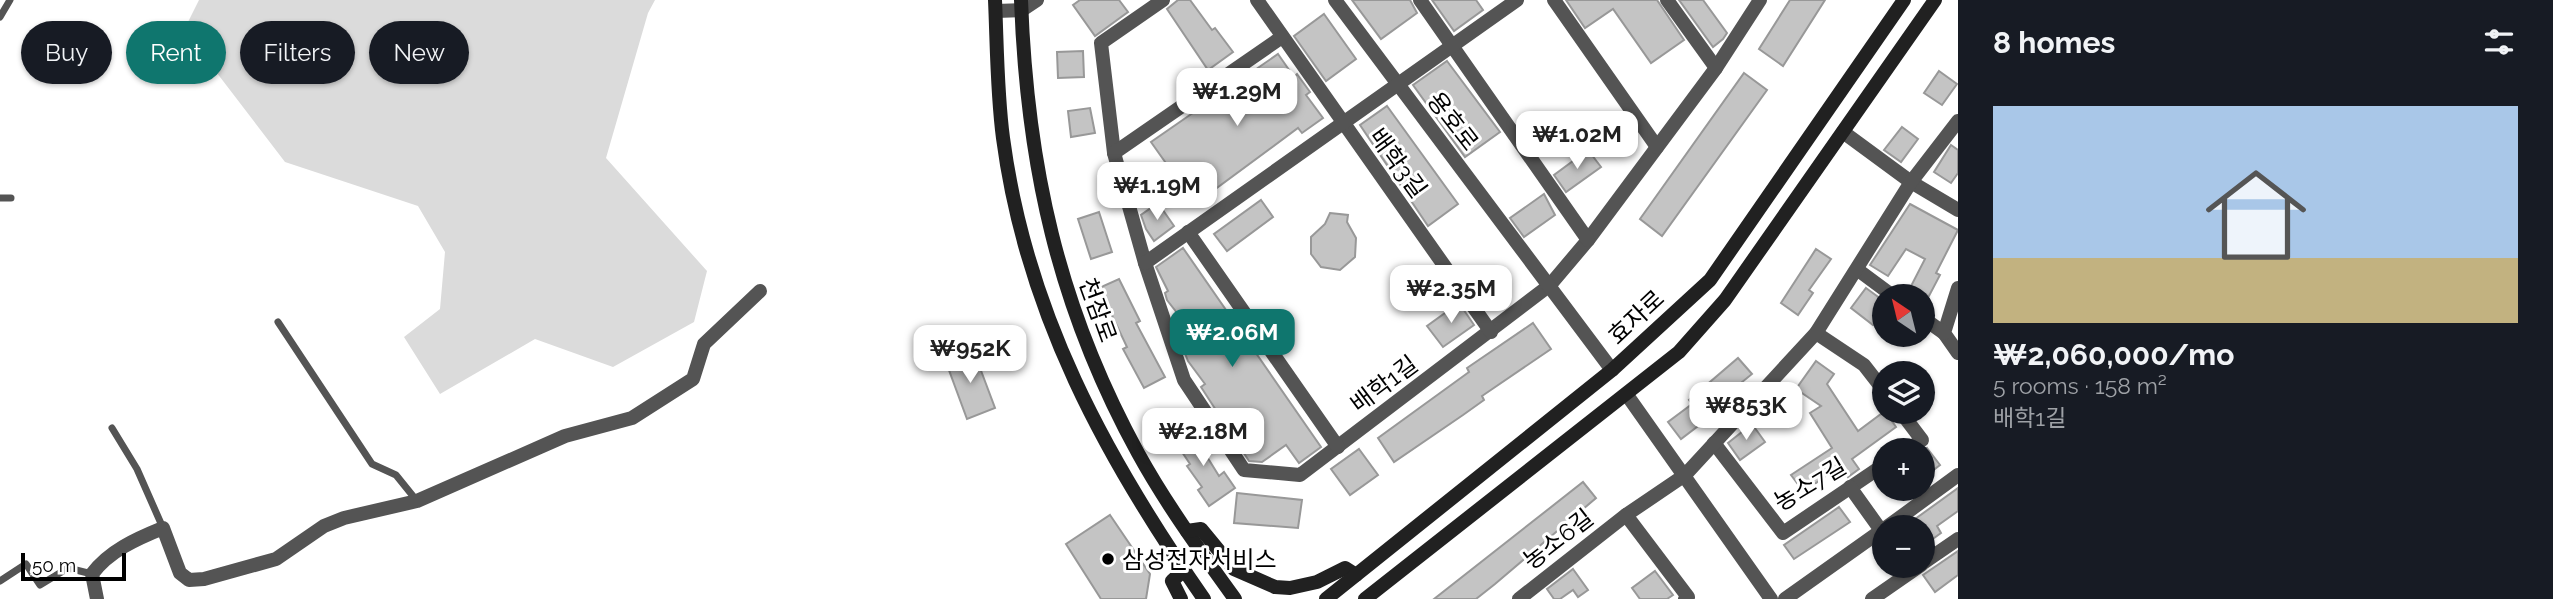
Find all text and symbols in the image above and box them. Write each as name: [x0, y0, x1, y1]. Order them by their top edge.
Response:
chip: Buy: [21, 21, 112, 84]
chip: Rent: [126, 21, 226, 84]
chip: Filters: [240, 21, 355, 84]
chip: New: [369, 21, 469, 84]
icon: filters: [2480, 23, 2518, 61]
text: 8 homes: [1993, 25, 2115, 60]
pin: ₩1.29M: [1180, 68, 1294, 128]
text: ₩1.29M: [1192, 77, 1282, 104]
street label: 용호로: [1421, 86, 1485, 156]
pin: ₩1.02M: [1520, 111, 1634, 171]
text: ₩1.02M: [1532, 120, 1622, 147]
street label: 배학3길: [1363, 122, 1433, 204]
icon: home: [2193, 152, 2319, 278]
pin: ₩1.19M: [1100, 162, 1214, 222]
text: ₩1.19M: [1113, 171, 1201, 198]
pin: ₩2.35M: [1394, 266, 1508, 325]
street label: 천잠로: [1073, 274, 1123, 346]
text: ₩2.35M: [1406, 274, 1496, 301]
street label: 효자로: [1602, 284, 1670, 350]
north arrow: [1872, 284, 1936, 346]
map controls: [1872, 284, 1935, 578]
pin: ₩2.06M: [1175, 310, 1289, 369]
text: ₩2.06M: [1186, 318, 1278, 345]
pin: ₩952K: [921, 326, 1019, 385]
text: ₩952K: [929, 334, 1011, 361]
text: ₩2,060,000/mo: [1993, 337, 2234, 372]
street label: 배학1길: [1345, 349, 1423, 419]
button: layers: [1872, 361, 1935, 424]
text: 5 rooms · 158 m²: [1993, 372, 2167, 399]
pin: ₩853K: [1697, 382, 1795, 442]
text: ₩853K: [1705, 391, 1787, 418]
text: 배학1길: [1993, 404, 2066, 431]
pin: ₩2.18M: [1146, 408, 1260, 468]
text: ₩2.18M: [1158, 417, 1248, 444]
button: +: [1872, 438, 1935, 501]
street label: 농소7길: [1769, 451, 1851, 517]
street label: 농소6길: [1517, 503, 1599, 575]
button: −: [1872, 515, 1935, 578]
place label: 삼성전자서비스: [1122, 545, 1277, 574]
scale bar: [21, 550, 126, 582]
marker: 삼성전자서비스: [1100, 551, 1116, 567]
text: 50 m: [32, 554, 76, 576]

